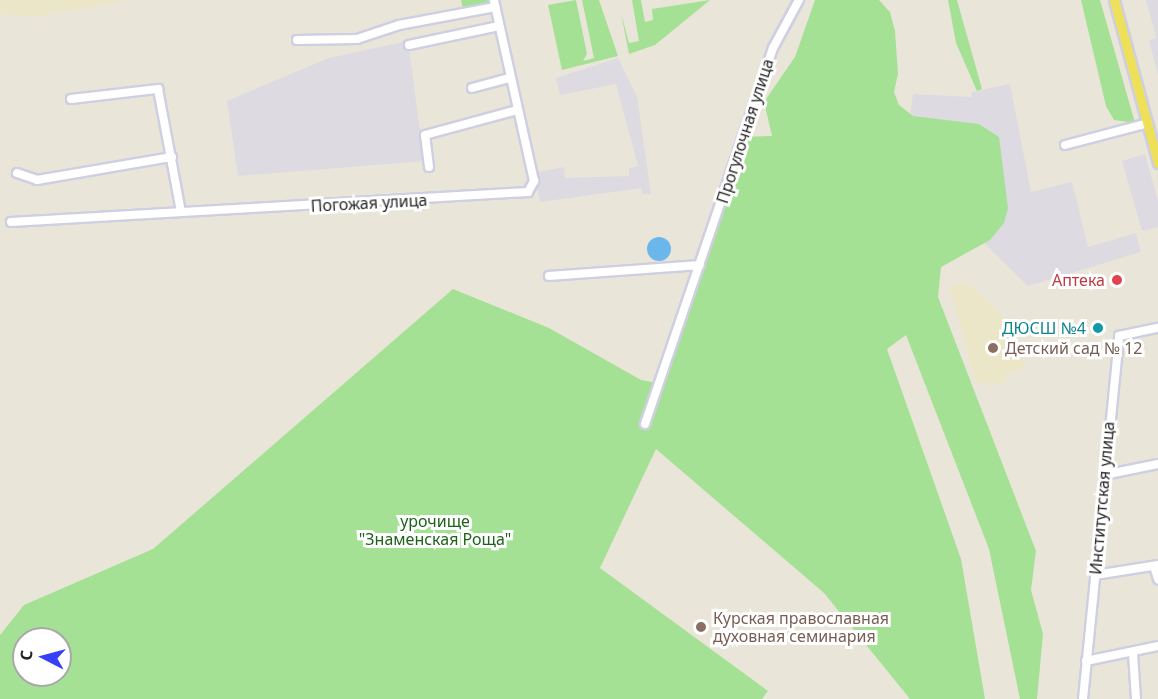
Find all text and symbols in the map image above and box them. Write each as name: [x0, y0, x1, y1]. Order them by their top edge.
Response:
street label: Прогулочная улица: [713, 56, 777, 206]
street label: Погожая улица: [310, 190, 428, 216]
place label: Аптека: [1052, 270, 1105, 290]
marker: Аптека: [1110, 273, 1124, 287]
place label: ДЮСШ №4: [1002, 318, 1086, 338]
marker: ДЮСШ №4: [1091, 321, 1105, 335]
place label: Детский сад № 12: [1005, 338, 1142, 358]
marker: Детский сад № 12: [986, 341, 1000, 355]
street label: Институтская улица: [1086, 421, 1118, 575]
park label: урочище "Знаменская Роща": [359, 511, 511, 549]
place label: Курская православная духовная семинария: [713, 608, 889, 646]
marker: Курская православная духовная семинария: [694, 620, 708, 634]
north arrow: [12, 627, 72, 687]
text: С: [15, 649, 38, 662]

